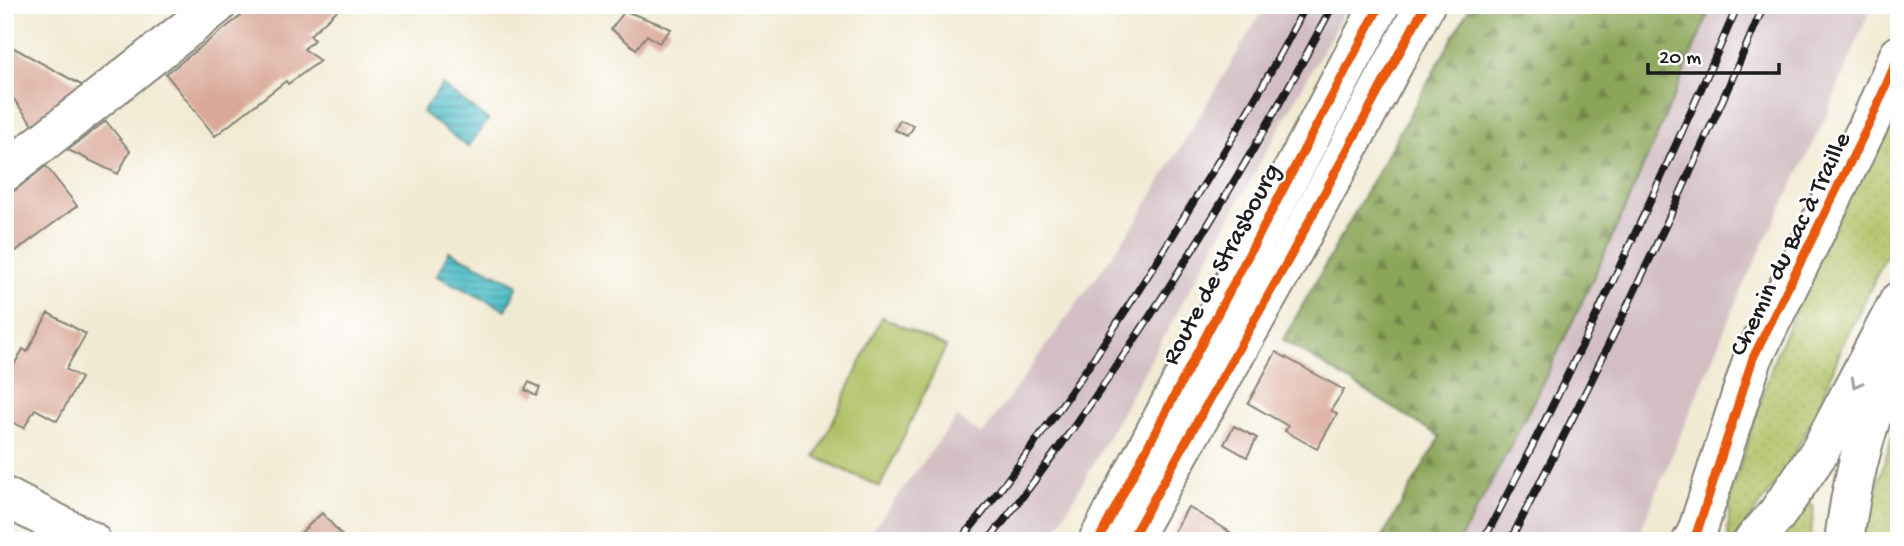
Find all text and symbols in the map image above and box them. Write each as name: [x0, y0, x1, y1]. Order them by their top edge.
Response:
scale bar: [1648, 32, 1780, 76]
text: 20 m: [1659, 47, 1701, 72]
street label: Chemin du Bac à Traille: [1724, 127, 1860, 362]
street label: Route de Strasbourg: [1157, 159, 1289, 371]
one-way arrow: [1851, 376, 1864, 388]

